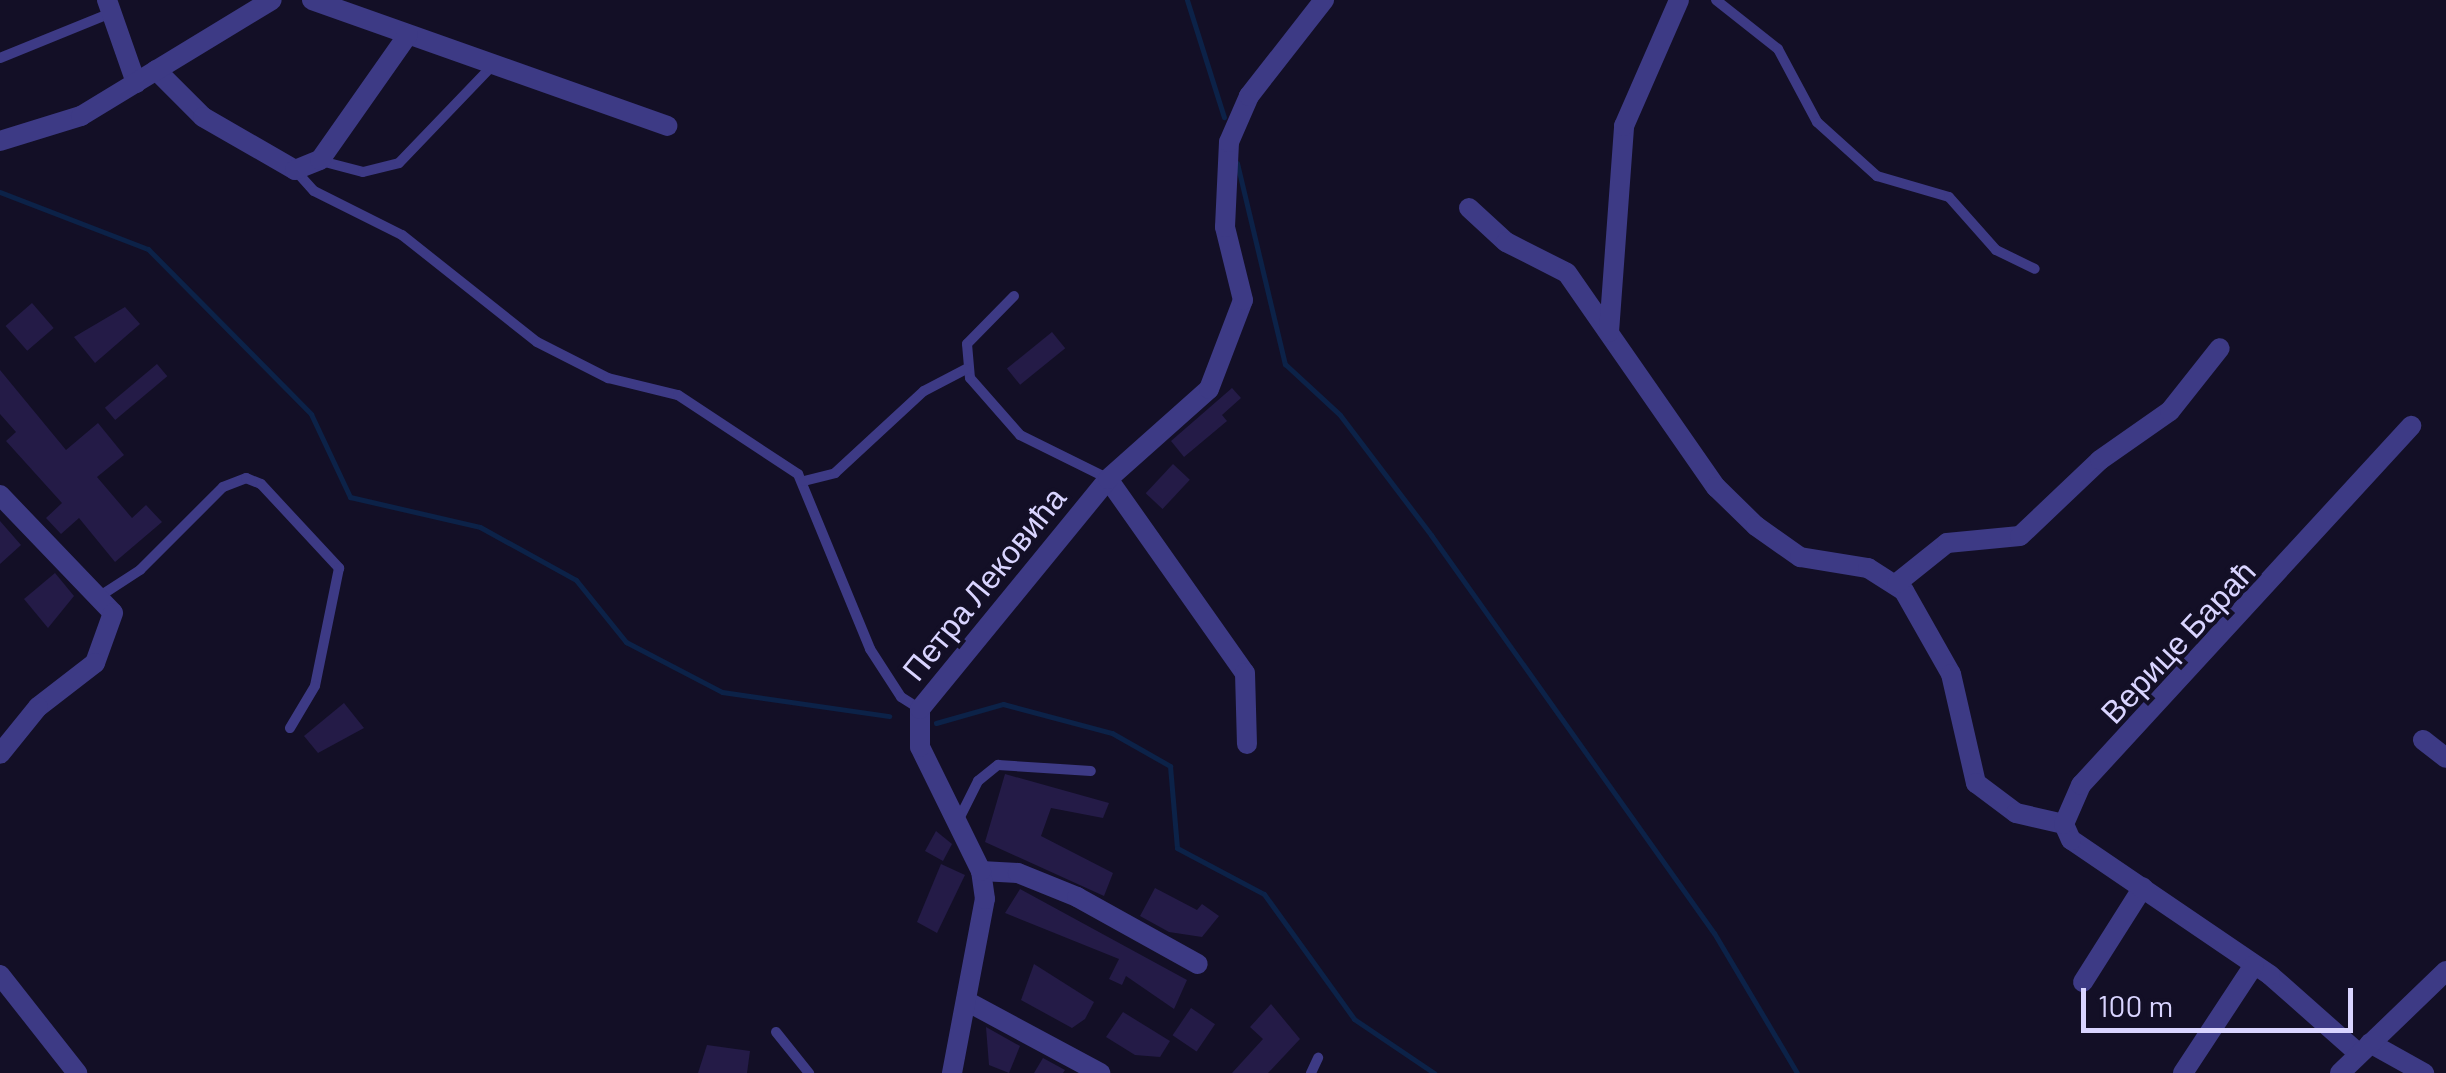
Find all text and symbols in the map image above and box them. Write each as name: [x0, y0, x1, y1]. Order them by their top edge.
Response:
street label: Петра Лековића: [893, 479, 1073, 687]
street label: Верице Бараћ: [2092, 551, 2262, 731]
scale bar: [2086, 968, 2358, 1030]
text: 100 m: [2098, 987, 2173, 1023]

